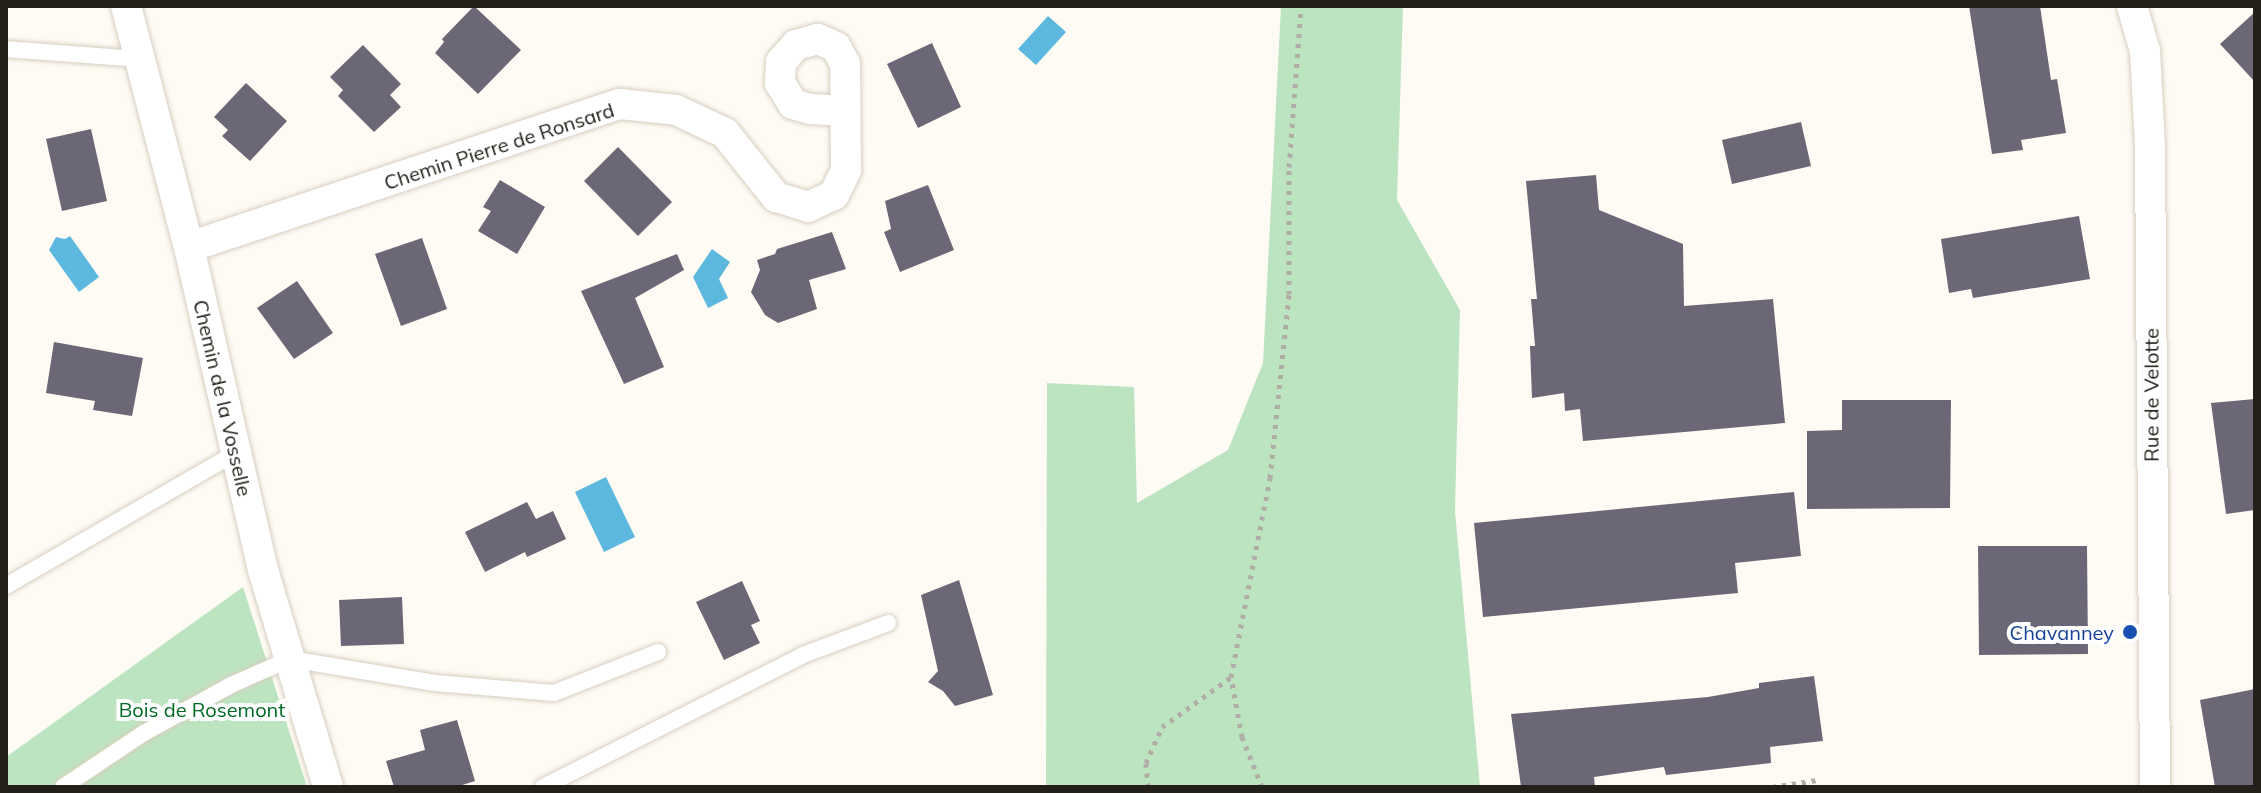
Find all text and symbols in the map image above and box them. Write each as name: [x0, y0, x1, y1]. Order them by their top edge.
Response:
street label: Chemin Pierre de Ronsard: [381, 97, 617, 195]
street label: Chemin de la Vosselle: [189, 297, 257, 499]
street label: Rue de Velotte: [2139, 328, 2163, 462]
place label: Chavanney: [2009, 620, 2114, 644]
marker: Chavanney: [2121, 623, 2139, 641]
park label: Bois de Rosemont: [119, 697, 285, 721]

